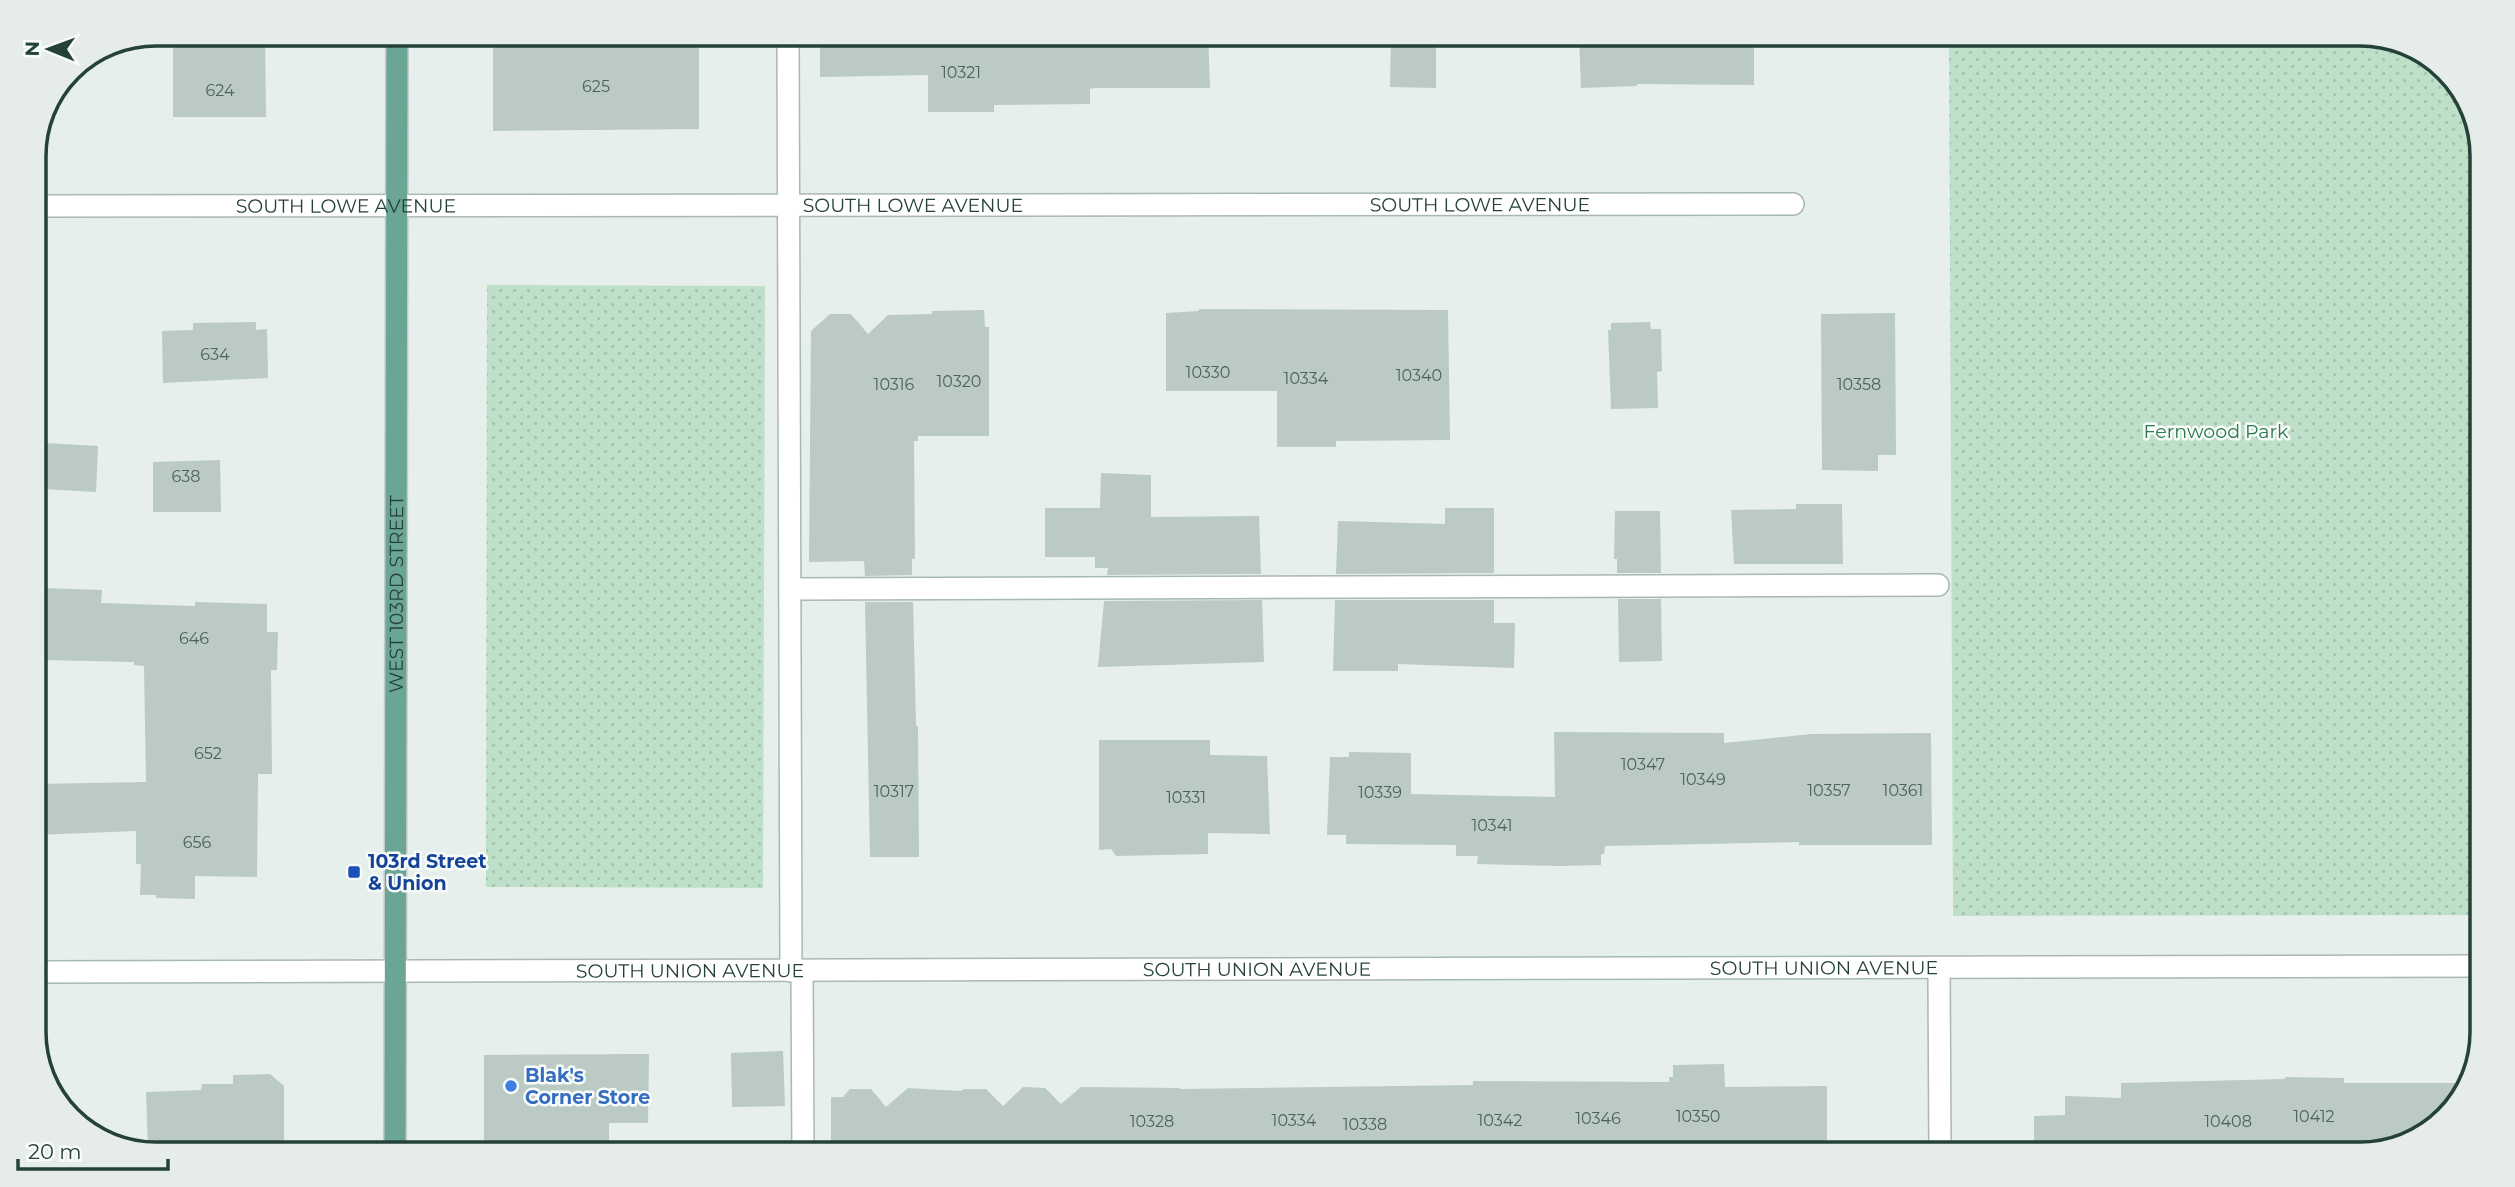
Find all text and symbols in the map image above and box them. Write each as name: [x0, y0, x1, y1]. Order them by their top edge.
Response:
north arrow: [14, 14, 84, 84]
text: N: [21, 41, 44, 57]
house number: 10321: [941, 63, 981, 82]
house number: 625: [582, 77, 610, 96]
house number: 624: [205, 81, 235, 100]
street label: SOUTH LOWE AVENUE: [803, 193, 1023, 217]
street label: SOUTH LOWE AVENUE: [1370, 193, 1590, 216]
street label: SOUTH LOWE AVENUE: [236, 194, 456, 217]
house number: 634: [200, 345, 230, 364]
house number: 10330: [1186, 363, 1230, 382]
house number: 10340: [1396, 366, 1442, 385]
house number: 10334: [1284, 369, 1329, 388]
house number: 10320: [937, 372, 981, 391]
house number: 10316: [874, 375, 915, 394]
house number: 10358: [1837, 375, 1881, 394]
park label: Fernwood Park: [2144, 420, 2289, 443]
house number: 638: [172, 467, 200, 486]
street label: WEST 103RD STREET: [384, 495, 408, 693]
house number: 646: [179, 629, 209, 648]
house number: 652: [194, 744, 222, 763]
house number: 10347: [1621, 755, 1665, 774]
house number: 10349: [1680, 770, 1726, 789]
house number: 10357: [1807, 781, 1851, 800]
house number: 10361: [1883, 781, 1923, 800]
house number: 10317: [874, 782, 914, 801]
house number: 10339: [1358, 783, 1402, 802]
house number: 10331: [1166, 788, 1206, 807]
house number: 10341: [1471, 816, 1513, 835]
house number: 656: [183, 833, 212, 852]
place label: 103rd Street & Union: [368, 850, 487, 895]
marker: 103rd Street & Union: [346, 864, 362, 880]
street label: SOUTH UNION AVENUE: [1710, 956, 1938, 979]
street label: SOUTH UNION AVENUE: [1143, 957, 1371, 981]
street label: SOUTH UNION AVENUE: [576, 959, 804, 982]
place label: Blak's Corner Store: [525, 1064, 650, 1109]
marker: Blak's Corner Store: [503, 1078, 519, 1094]
house number: 10350: [1676, 1107, 1720, 1126]
house number: 10412: [2293, 1107, 2335, 1126]
house number: 10346: [1575, 1109, 1621, 1128]
house number: 10334: [1272, 1111, 1317, 1130]
house number: 10342: [1478, 1111, 1522, 1130]
house number: 10328: [1130, 1112, 1174, 1131]
house number: 10408: [2204, 1112, 2252, 1131]
house number: 10338: [1343, 1115, 1387, 1134]
scale bar: [18, 1128, 168, 1172]
text: 20 m: [28, 1139, 82, 1164]

